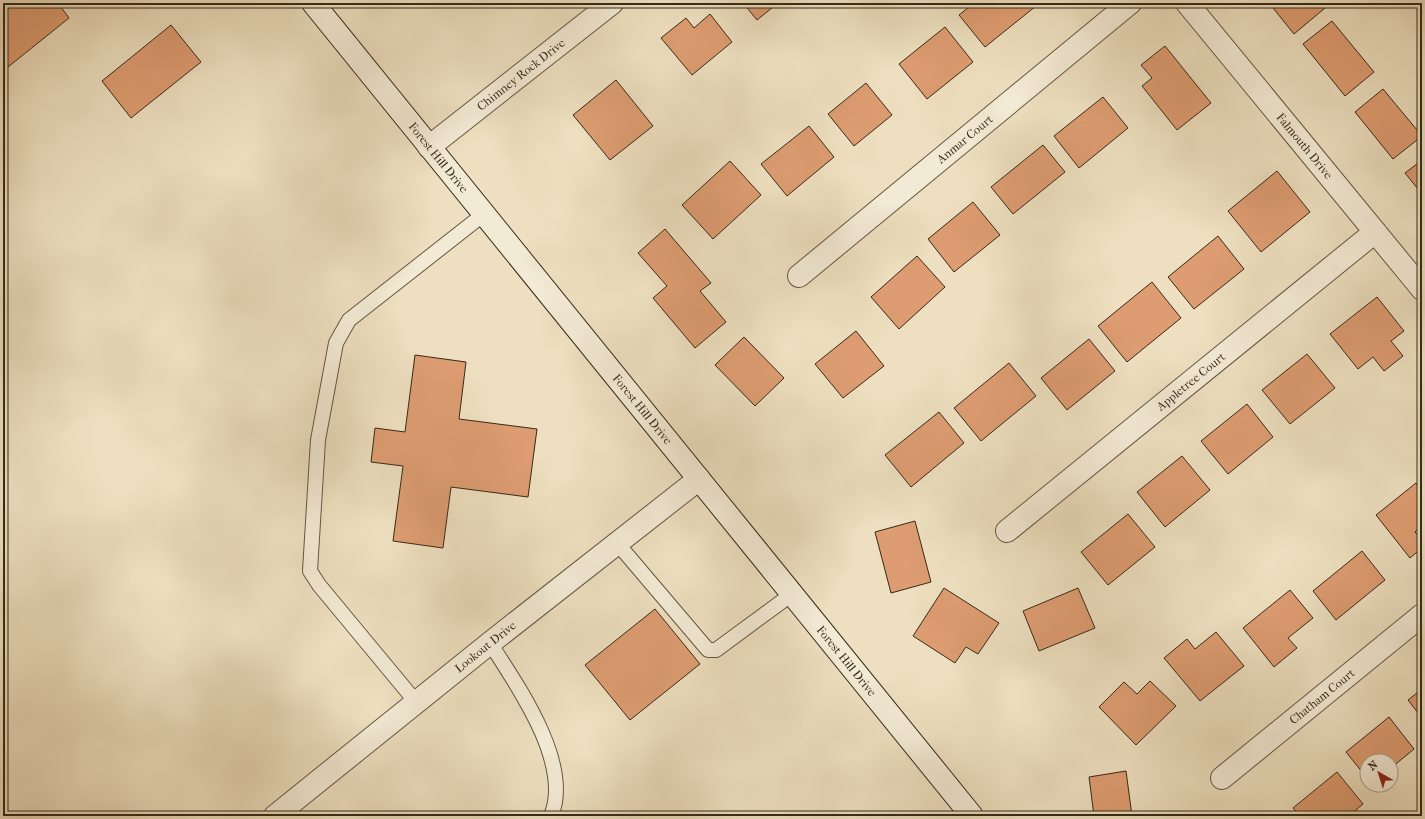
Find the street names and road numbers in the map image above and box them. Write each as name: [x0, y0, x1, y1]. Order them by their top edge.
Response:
street label: Chimney Rock Drive: [474, 36, 568, 114]
street label: Falmouth Drive: [1273, 110, 1336, 182]
street label: Anmar Court: [933, 112, 996, 167]
street label: Forest Hill Drive: [406, 120, 471, 196]
street label: Appletree Court: [1153, 349, 1229, 414]
street label: Forest Hill Drive: [610, 371, 675, 447]
street label: Lookout Drive: [452, 618, 519, 675]
street label: Forest Hill Drive: [814, 623, 879, 699]
street label: Chatham Court: [1287, 665, 1358, 727]

